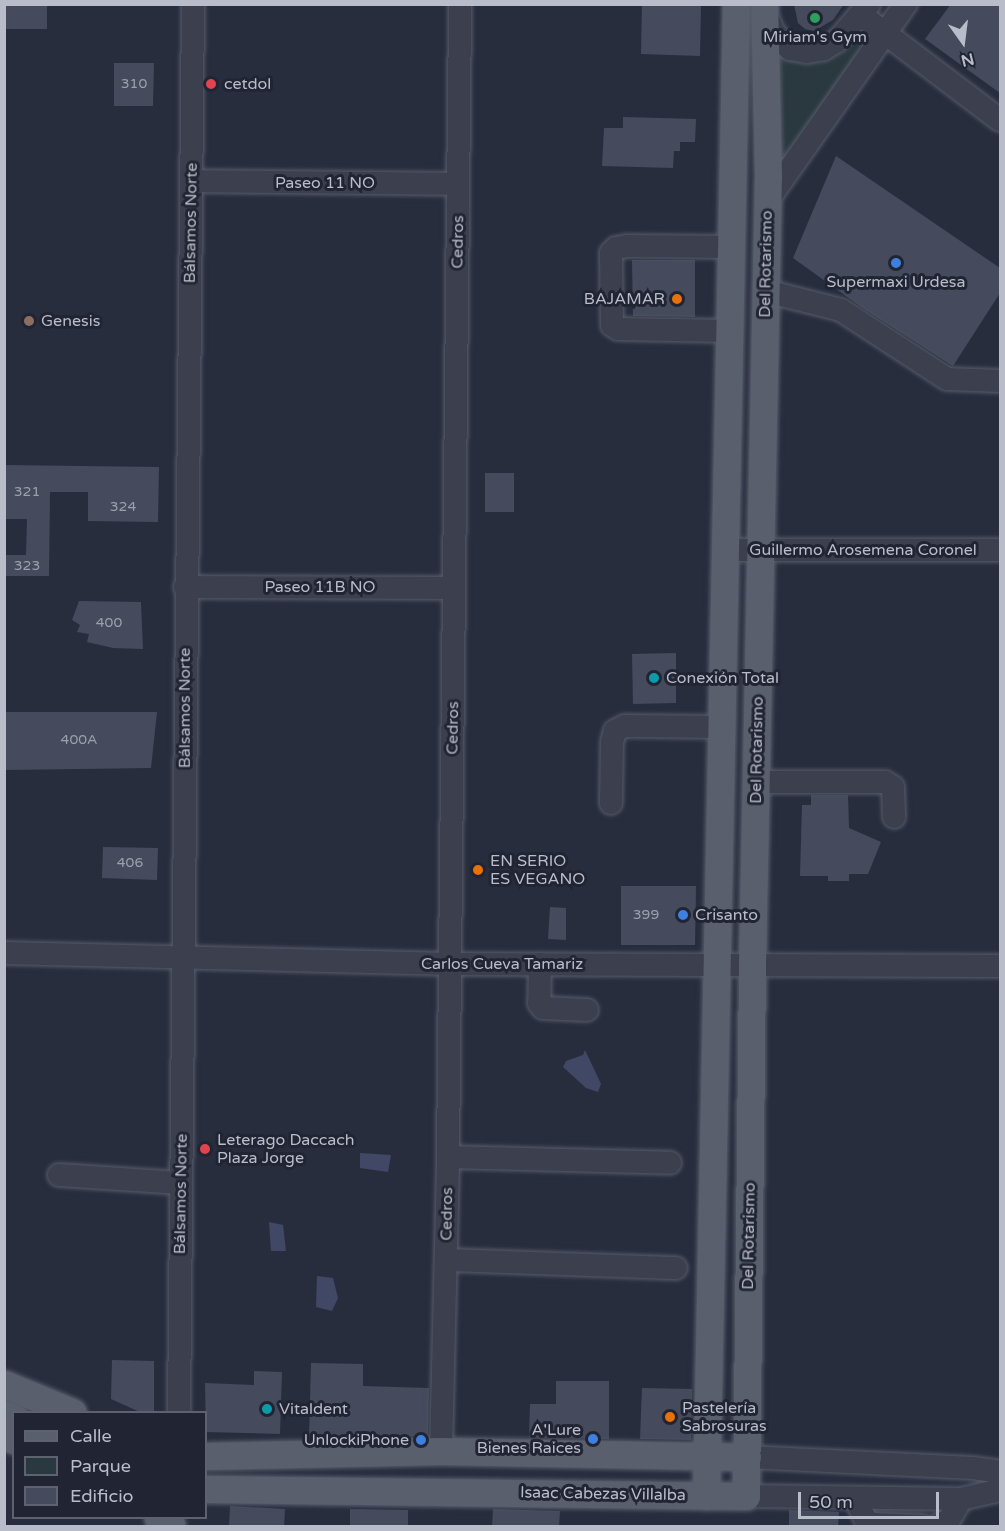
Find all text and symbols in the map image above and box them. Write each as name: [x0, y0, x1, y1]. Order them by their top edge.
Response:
marker: Miriam's Gym: [808, 11, 822, 25]
north arrow: [933, 12, 993, 72]
place label: Miriam's Gym: [763, 27, 867, 47]
text: N: [959, 48, 976, 71]
place label: cetdol: [224, 74, 271, 94]
marker: cetdol: [202, 75, 220, 93]
house number: 310: [121, 76, 147, 92]
street label: Bálsamos Norte: [180, 163, 202, 283]
street label: Paseo 11 NO: [275, 173, 375, 193]
street label: Del Rotarismo: [755, 210, 777, 318]
street label: Cedros: [448, 215, 468, 269]
marker: Supermaxi Urdesa: [889, 256, 903, 270]
place label: Supermaxi Urdesa: [827, 272, 965, 292]
place label: BAJAMAR: [584, 289, 665, 309]
marker: BAJAMAR: [670, 292, 684, 306]
place label: Genesis: [41, 311, 100, 331]
marker: Genesis: [22, 314, 36, 328]
house number: 321: [14, 484, 40, 500]
house number: 324: [110, 499, 136, 515]
street label: Guillermo Arosemena Coronel: [749, 540, 977, 560]
house number: 323: [14, 558, 40, 574]
street label: Paseo 11B NO: [264, 577, 376, 597]
house number: 400: [96, 615, 122, 631]
street label: Bálsamos Norte: [175, 648, 195, 768]
place label: Conexión Total: [666, 668, 779, 688]
marker: Conexión Total: [647, 671, 661, 685]
street label: Del Rotarismo: [746, 696, 768, 804]
street label: Cedros: [443, 701, 463, 755]
house number: 400A: [61, 732, 97, 748]
place label: EN SERIO ES VEGANO: [490, 851, 585, 889]
house number: 406: [117, 855, 143, 871]
marker: EN SERIO ES VEGANO: [471, 863, 485, 877]
place label: Crisanto: [695, 905, 758, 925]
house number: 399: [633, 907, 659, 923]
marker: Crisanto: [676, 908, 690, 922]
street label: Carlos Cueva Tamariz: [421, 954, 583, 974]
place label: Leterago Daccach Plaza Jorge: [217, 1130, 355, 1168]
street label: Bálsamos Norte: [170, 1134, 192, 1254]
marker: Leterago Daccach Plaza Jorge: [198, 1142, 212, 1156]
street label: Del Rotarismo: [738, 1182, 760, 1290]
street label: Cedros: [437, 1187, 457, 1241]
place label: Pastelería Sabrosuras: [682, 1398, 767, 1436]
place label: Vitaldent: [279, 1399, 348, 1419]
marker: Vitaldent: [260, 1402, 274, 1416]
marker: Pastelería Sabrosuras: [663, 1410, 677, 1424]
legend: [12, 1411, 207, 1519]
place label: A'Lure Bienes Raices: [477, 1420, 581, 1458]
text: Calle: [70, 1425, 112, 1447]
place label: UnlockiPhone: [304, 1430, 409, 1450]
marker: A'Lure Bienes Raices: [586, 1432, 600, 1446]
marker: UnlockiPhone: [414, 1433, 428, 1447]
text: Parque: [70, 1455, 131, 1477]
scale bar: [801, 1480, 942, 1518]
street label: Isaac Cabezas Villalba: [520, 1483, 686, 1505]
text: Edificio: [70, 1485, 134, 1507]
text: 50 m: [809, 1491, 853, 1513]

